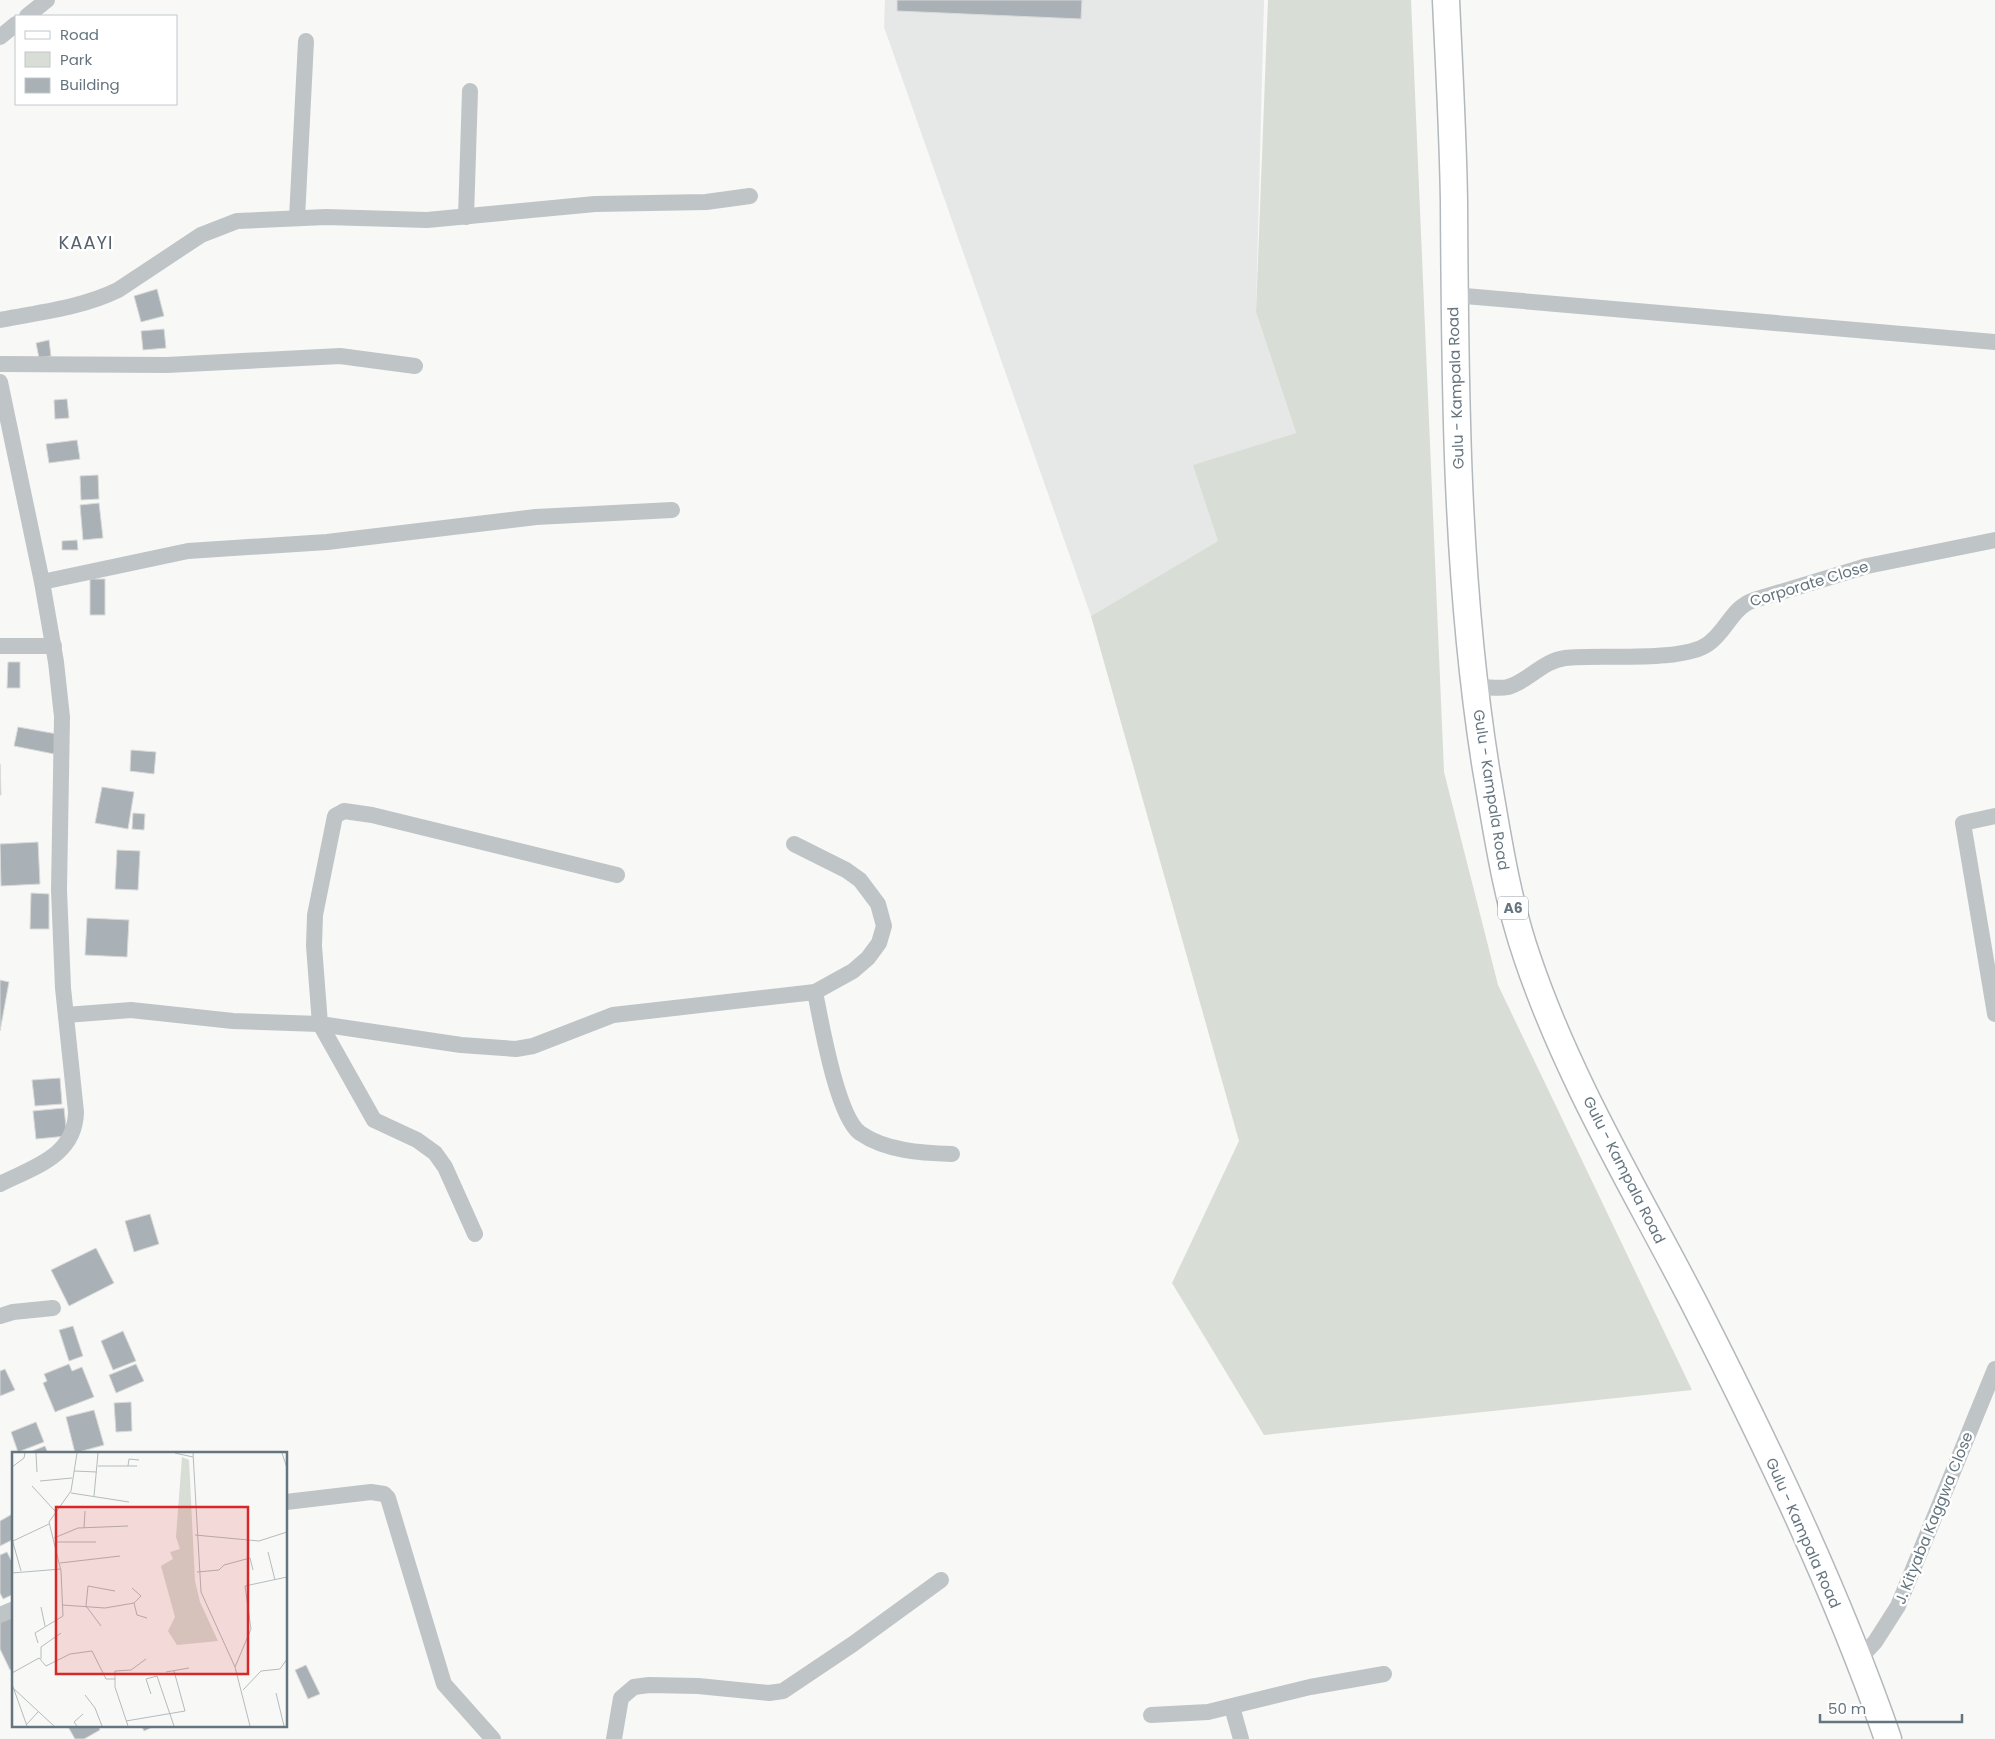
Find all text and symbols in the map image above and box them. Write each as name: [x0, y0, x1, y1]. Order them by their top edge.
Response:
legend: [15, 15, 178, 105]
text: Road: [60, 24, 99, 45]
text: Park: [60, 49, 92, 70]
text: Building: [60, 74, 120, 95]
district label: KAAYI: [59, 230, 114, 255]
street label: Gulu - Kampala Road: [1442, 306, 1469, 470]
street label: Corporate Close: [1747, 555, 1871, 612]
street label: Gulu - Kampala Road: [1468, 708, 1515, 872]
road number: A6: [1498, 896, 1528, 920]
street label: Gulu - Kampala Road: [1578, 1093, 1671, 1247]
street label: J. Kityaba Kaggwa Close: [1889, 1429, 1978, 1607]
inset map: [12, 1452, 288, 1726]
street label: Gulu - Kampala Road: [1761, 1454, 1846, 1611]
scale bar: [1820, 1692, 1962, 1724]
text: 50 m: [1828, 1698, 1866, 1719]

